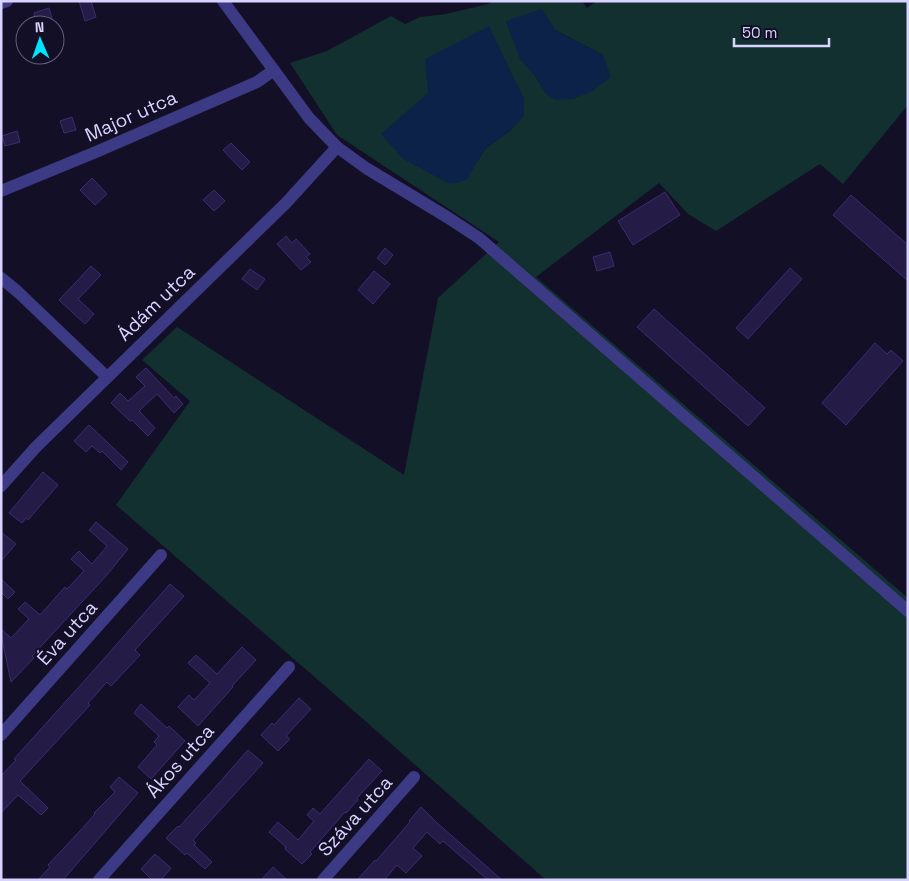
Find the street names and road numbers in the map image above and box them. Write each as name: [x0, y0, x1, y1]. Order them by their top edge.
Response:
street label: Major utca: [81, 85, 181, 147]
street label: Ádám utca: [112, 260, 200, 346]
street label: Éva utca: [31, 595, 103, 671]
street label: Ákos utca: [140, 719, 220, 803]
street label: Száva utca: [312, 770, 398, 862]

